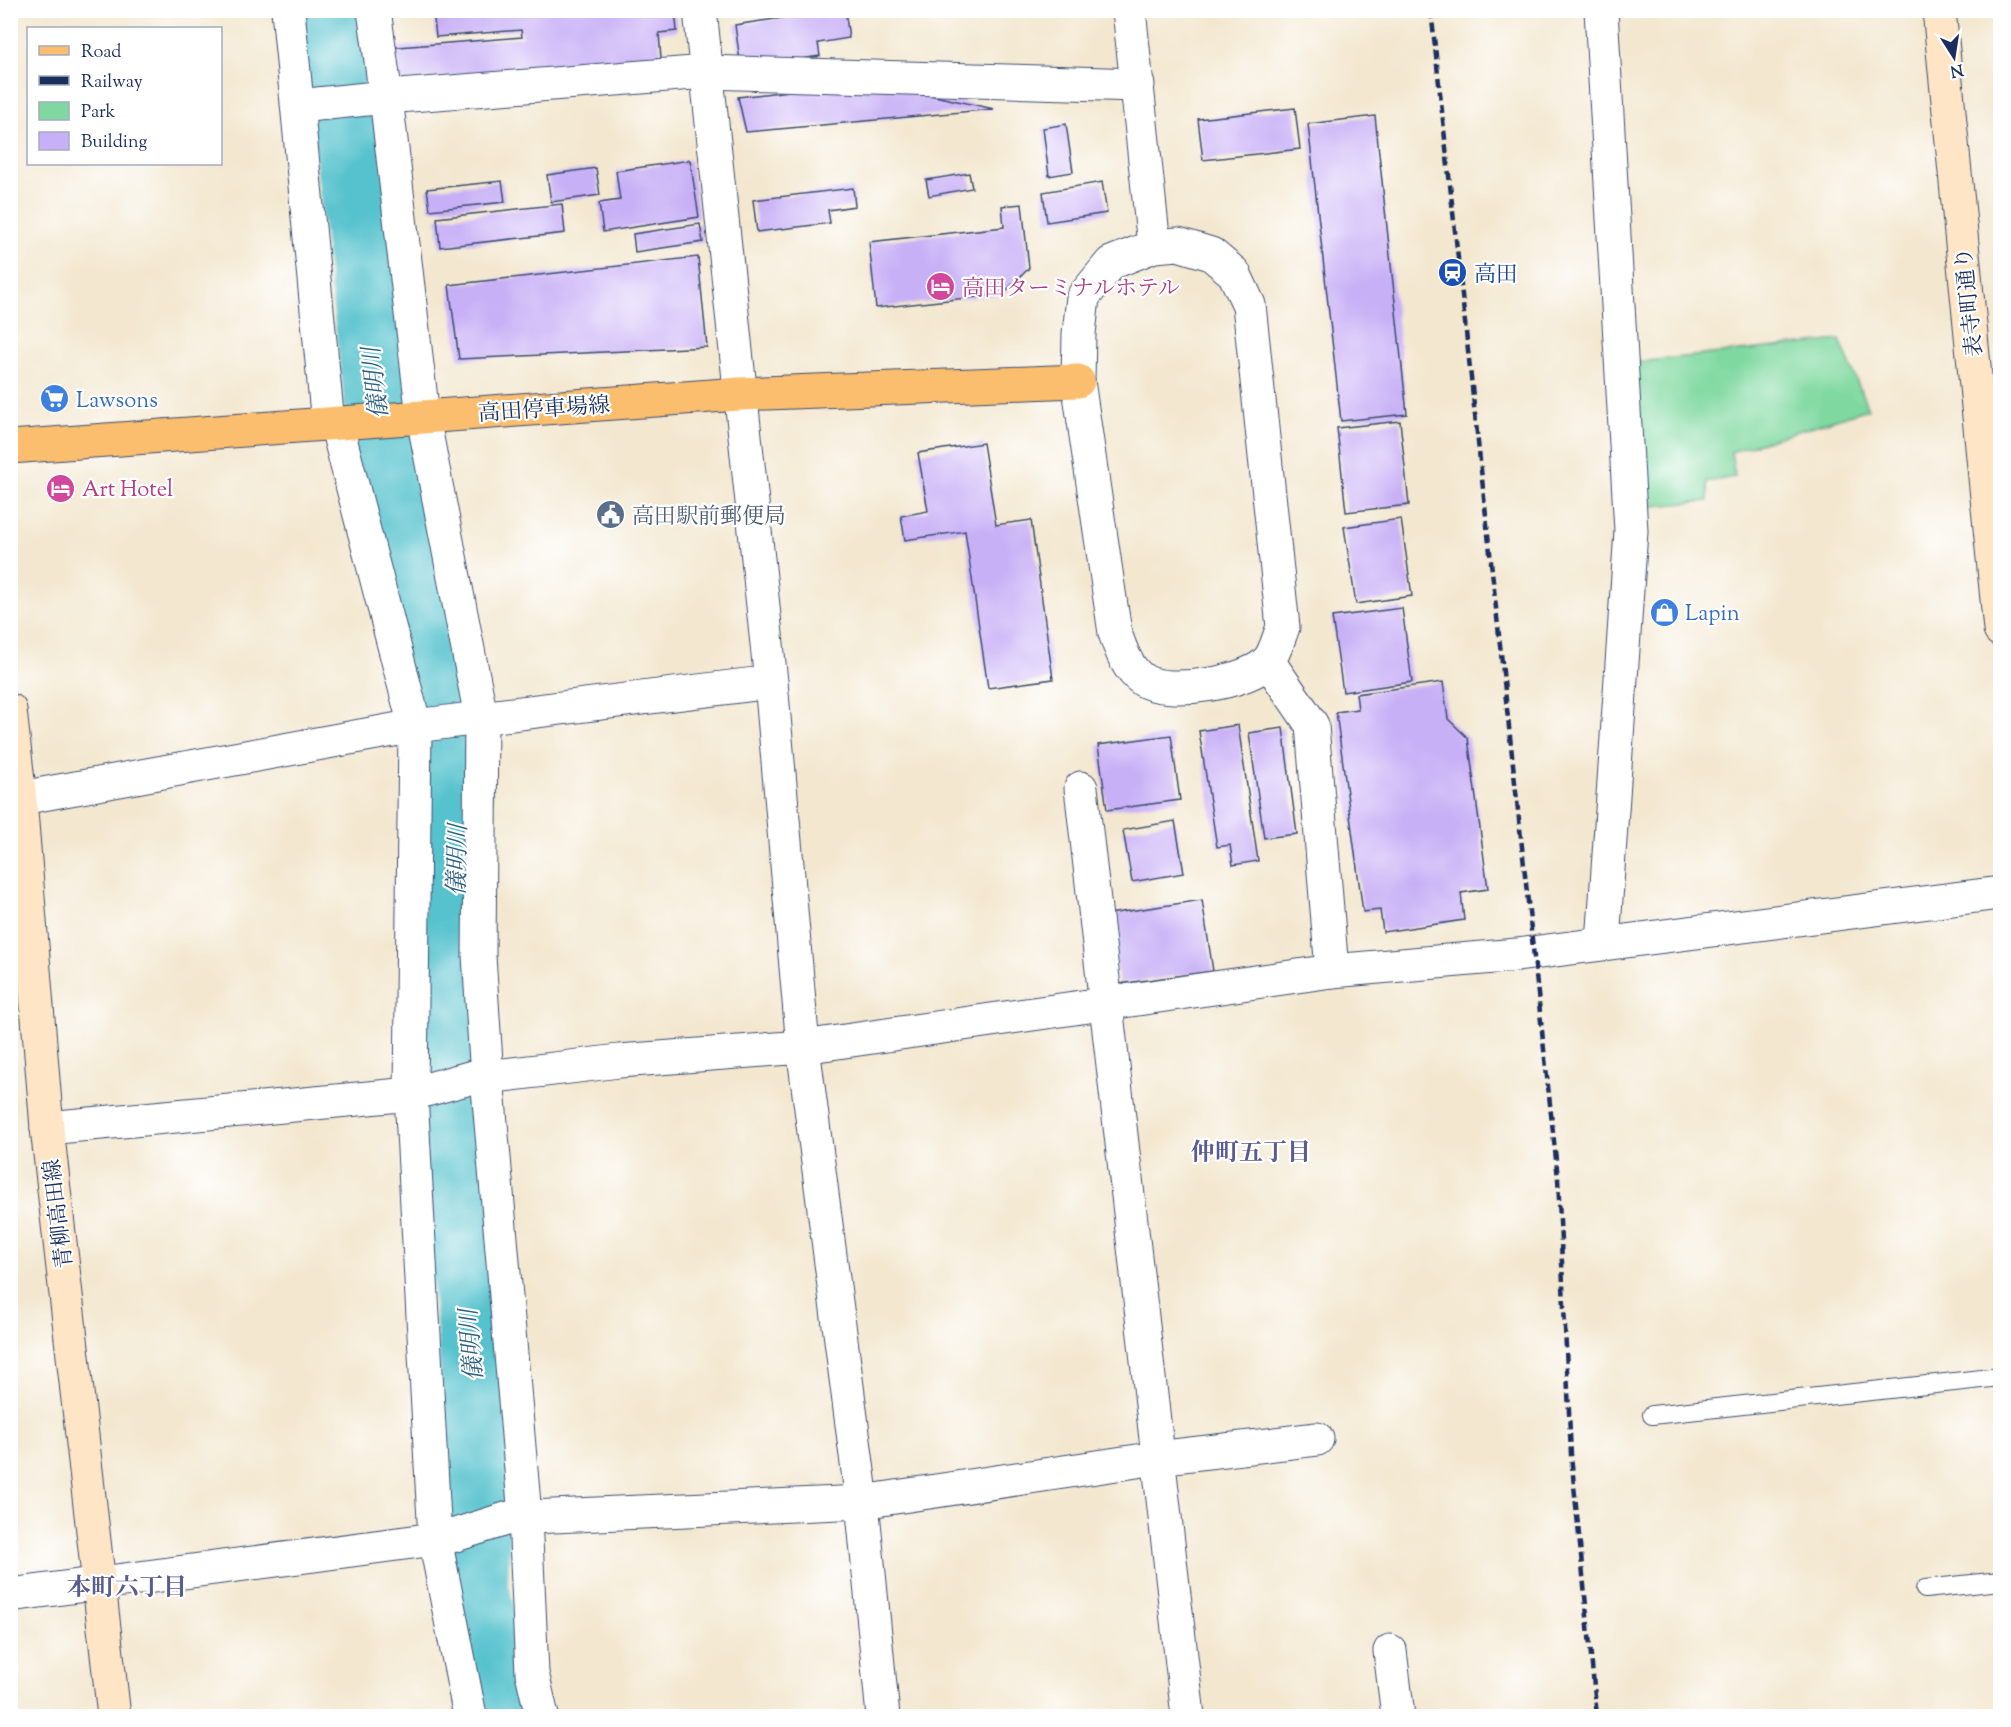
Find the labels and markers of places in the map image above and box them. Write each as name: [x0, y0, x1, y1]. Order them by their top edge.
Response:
station icon: 高田: [1437, 257, 1469, 289]
place label: 高田: [1474, 260, 1518, 292]
hotel icon: 高田ターミナルホテル: [925, 271, 957, 303]
place label: 高田ターミナルホテル: [962, 274, 1180, 306]
supermarket icon: Lawsons: [39, 383, 71, 415]
place label: Lawsons: [76, 386, 158, 418]
hotel icon: Art Hotel: [45, 472, 77, 504]
place label: Art Hotel: [82, 475, 173, 507]
public building icon: 高田駅前郵便局: [595, 499, 627, 531]
place label: 高田駅前郵便局: [632, 502, 786, 534]
shop icon: Lapin: [1648, 596, 1680, 628]
place label: Lapin: [1685, 599, 1740, 631]

